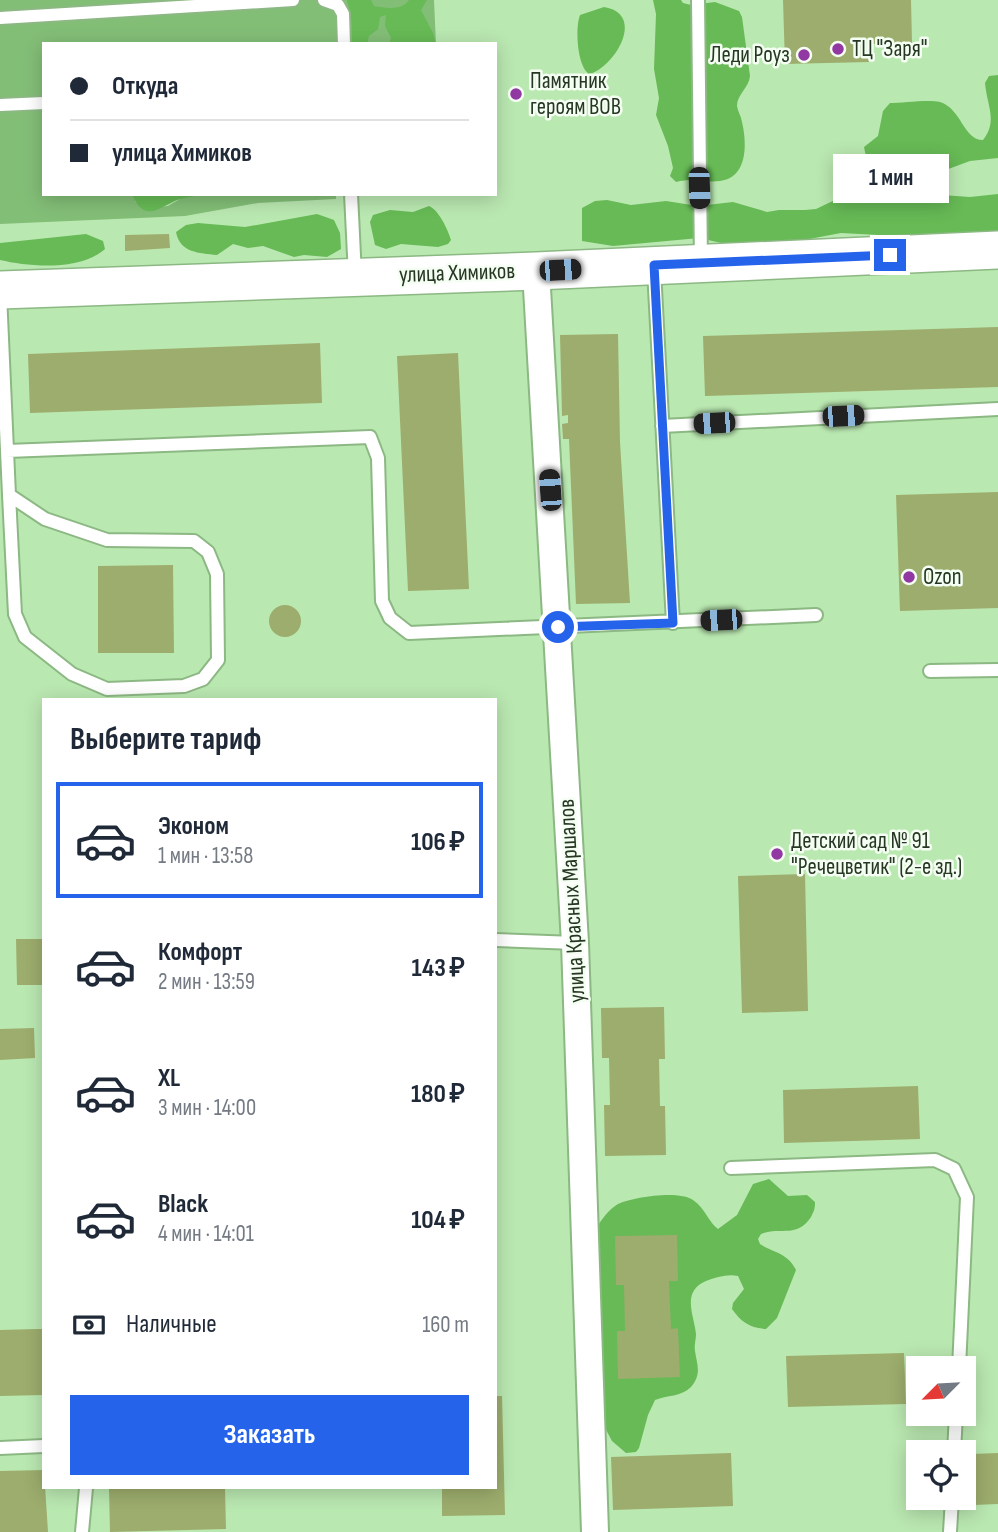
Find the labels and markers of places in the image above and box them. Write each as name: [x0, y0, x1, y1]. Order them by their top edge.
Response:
place label: ТЦ "Заря": [852, 35, 928, 63]
place label: Леди Роуз: [710, 41, 790, 69]
marker: ТЦ "Заря": [830, 41, 846, 57]
marker: Леди Роуз: [796, 47, 812, 63]
place label: Памятник героям ВОВ: [530, 67, 621, 121]
marker: Памятник героям ВОВ: [508, 86, 524, 102]
place label: Ozon: [923, 563, 962, 591]
marker: Ozon: [901, 569, 917, 585]
place label: Детский сад № 91 "Речецветик" (2-е зд.): [791, 827, 962, 881]
marker: Детский сад № 91 "Речецветик" (2-е зд.): [769, 846, 785, 862]

